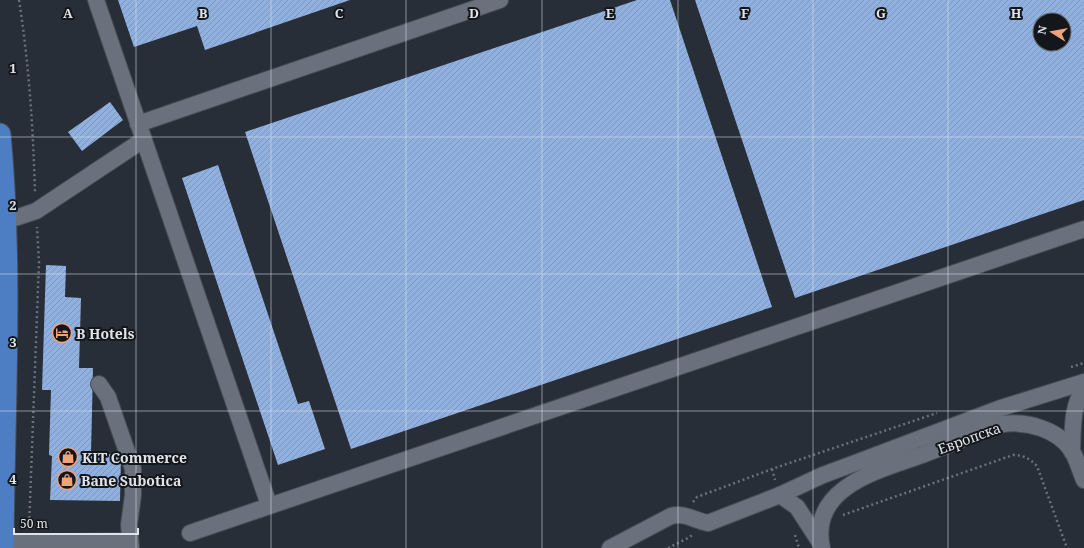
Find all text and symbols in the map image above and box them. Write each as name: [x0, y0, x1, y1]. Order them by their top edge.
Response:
text: A: [63, 4, 73, 22]
text: B: [199, 4, 208, 22]
text: C: [335, 4, 344, 22]
text: D: [469, 4, 479, 22]
text: E: [606, 4, 615, 22]
text: F: [741, 4, 749, 22]
text: G: [876, 4, 886, 22]
text: H: [1011, 4, 1022, 22]
north arrow: [1032, 12, 1072, 52]
text: N: [1034, 24, 1050, 36]
text: 1: [9, 59, 17, 77]
text: 2: [9, 196, 17, 214]
hotel icon: B Hotels: [51, 322, 73, 344]
place label: B Hotels: [76, 324, 135, 343]
text: 3: [9, 333, 17, 351]
street label: Европска: [935, 418, 1003, 458]
shop icon: KIT Commerce: [57, 446, 79, 468]
place label: KIT Commerce: [82, 448, 187, 467]
shop icon: Bane Subotica: [56, 469, 78, 491]
text: 4: [9, 470, 17, 488]
place label: Bane Subotica: [81, 471, 181, 490]
scale bar: [14, 510, 138, 536]
text: 50 m: [20, 515, 48, 532]

